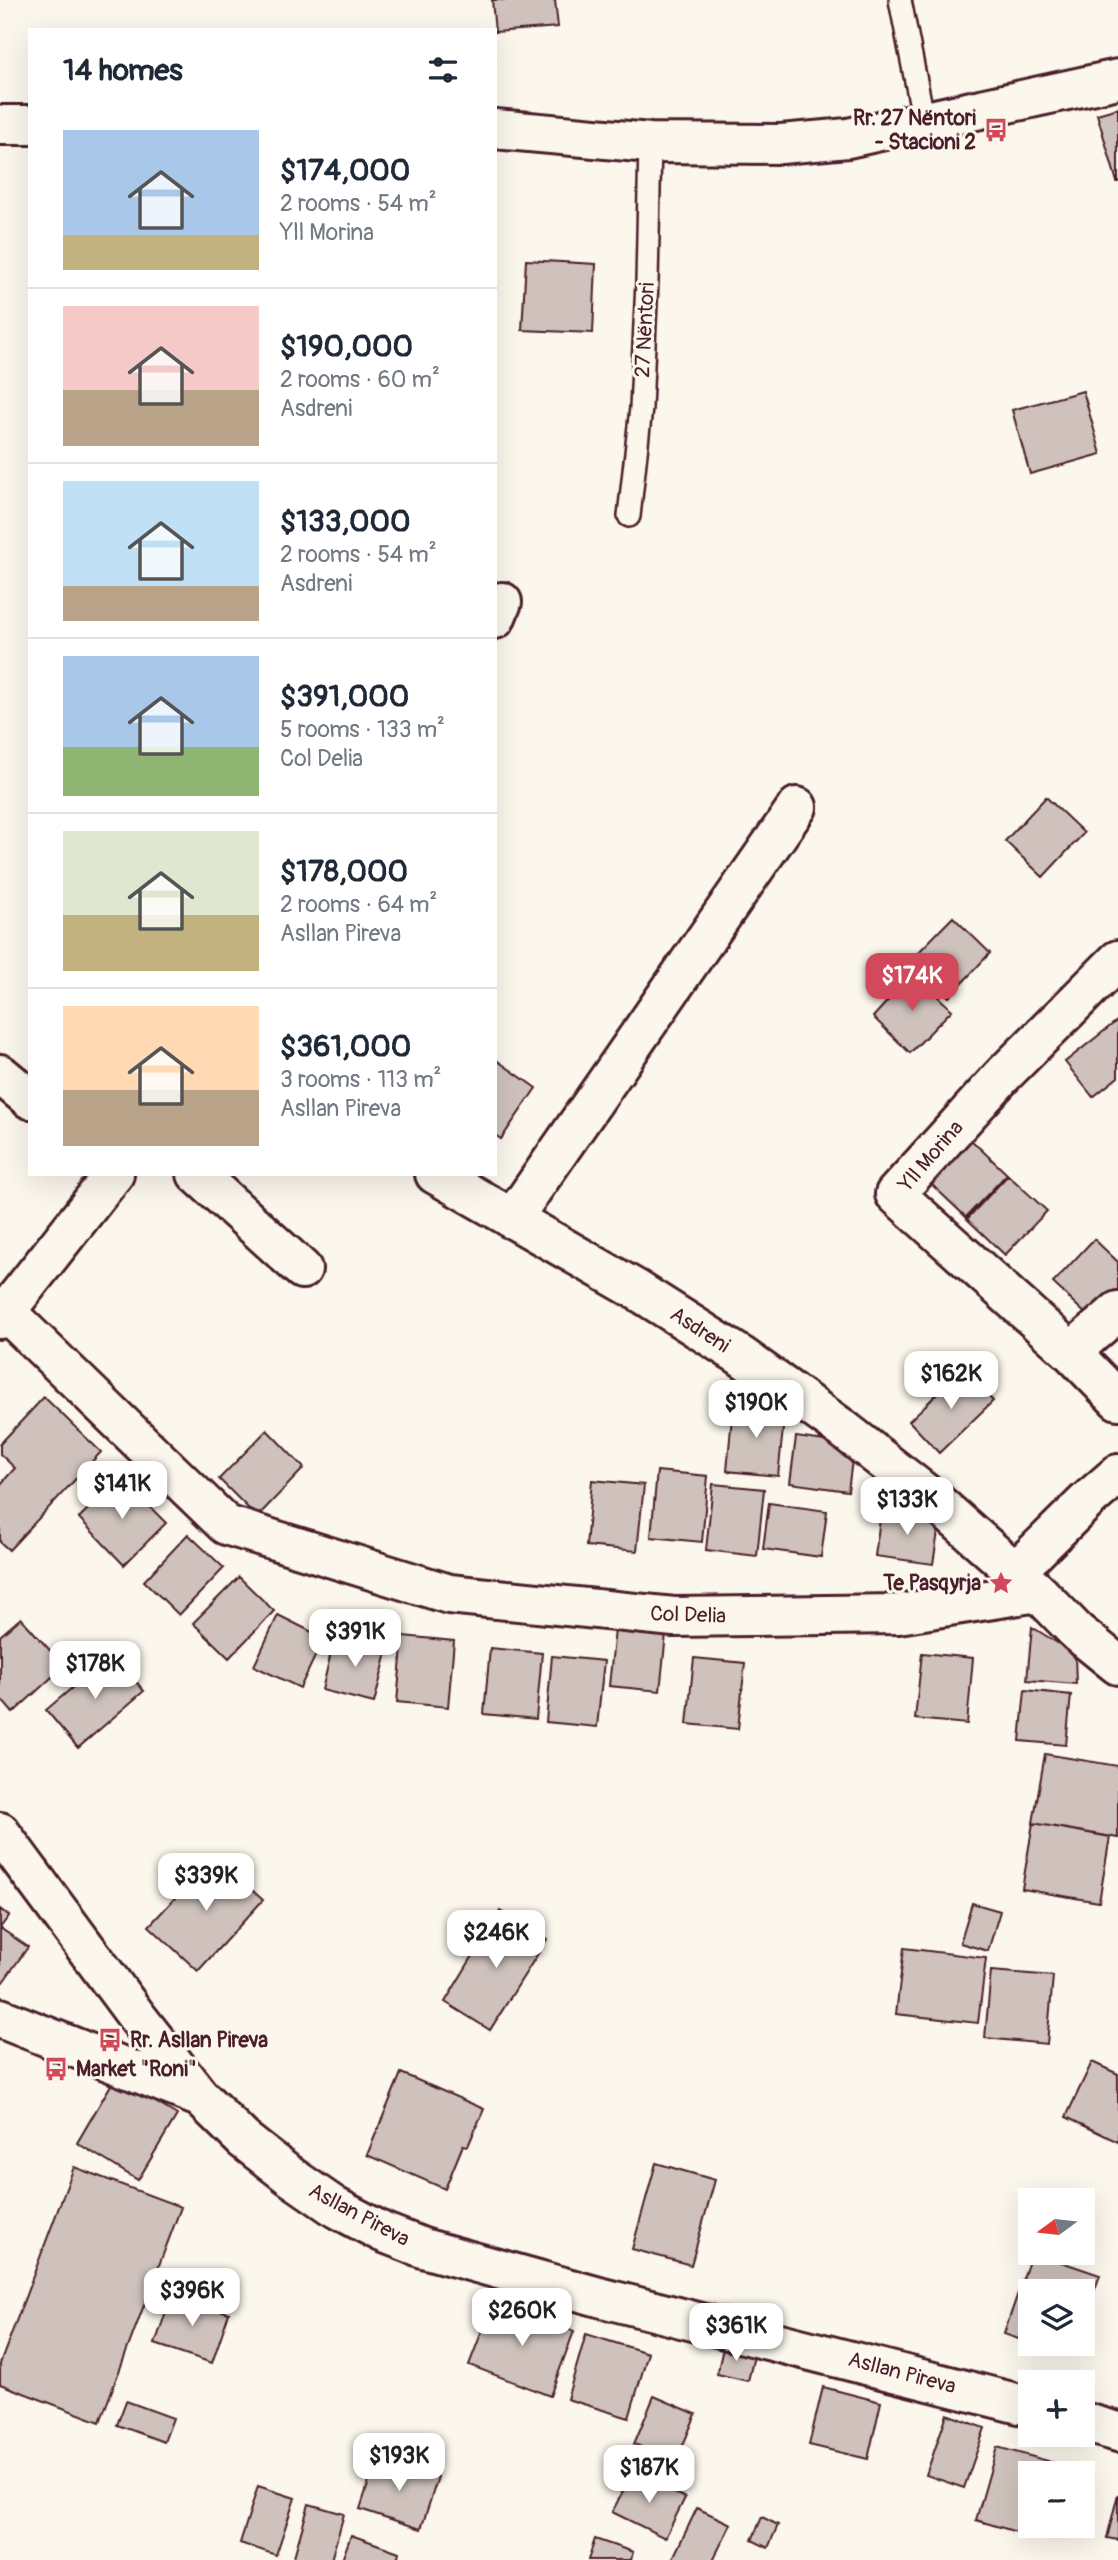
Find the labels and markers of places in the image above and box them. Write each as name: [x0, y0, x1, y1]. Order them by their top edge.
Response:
place label: Rr. 27 Nëntori - Stacioni 2: [853, 105, 976, 156]
bus stop icon: Rr. 27 Nëntori - Stacioni 2: [982, 116, 1010, 144]
pin: $174K: [863, 954, 961, 1013]
pin: $162K: [902, 1352, 1000, 1411]
pin: $190K: [707, 1380, 805, 1440]
pin: $141K: [73, 1462, 171, 1521]
pin: $133K: [858, 1478, 956, 1537]
place icon: Te Pasqyrja: [987, 1569, 1015, 1597]
place label: Te Pasqyrja: [882, 1570, 981, 1597]
pin: $391K: [306, 1610, 404, 1669]
pin: $178K: [46, 1642, 144, 1701]
pin: $339K: [157, 1854, 255, 1913]
pin: $246K: [447, 1910, 545, 1970]
bus stop icon: Rr. Asllan Pireva: [96, 2026, 124, 2054]
place label: Rr. Asllan Pireva: [130, 2027, 268, 2054]
bus stop icon: Market "Roni": [42, 2055, 70, 2083]
place label: Market "Roni": [76, 2056, 196, 2083]
pin: $396K: [143, 2268, 241, 2328]
pin: $260K: [473, 2288, 571, 2348]
pin: $361K: [687, 2304, 785, 2363]
pin: $193K: [350, 2434, 448, 2493]
pin: $187K: [600, 2446, 698, 2505]

